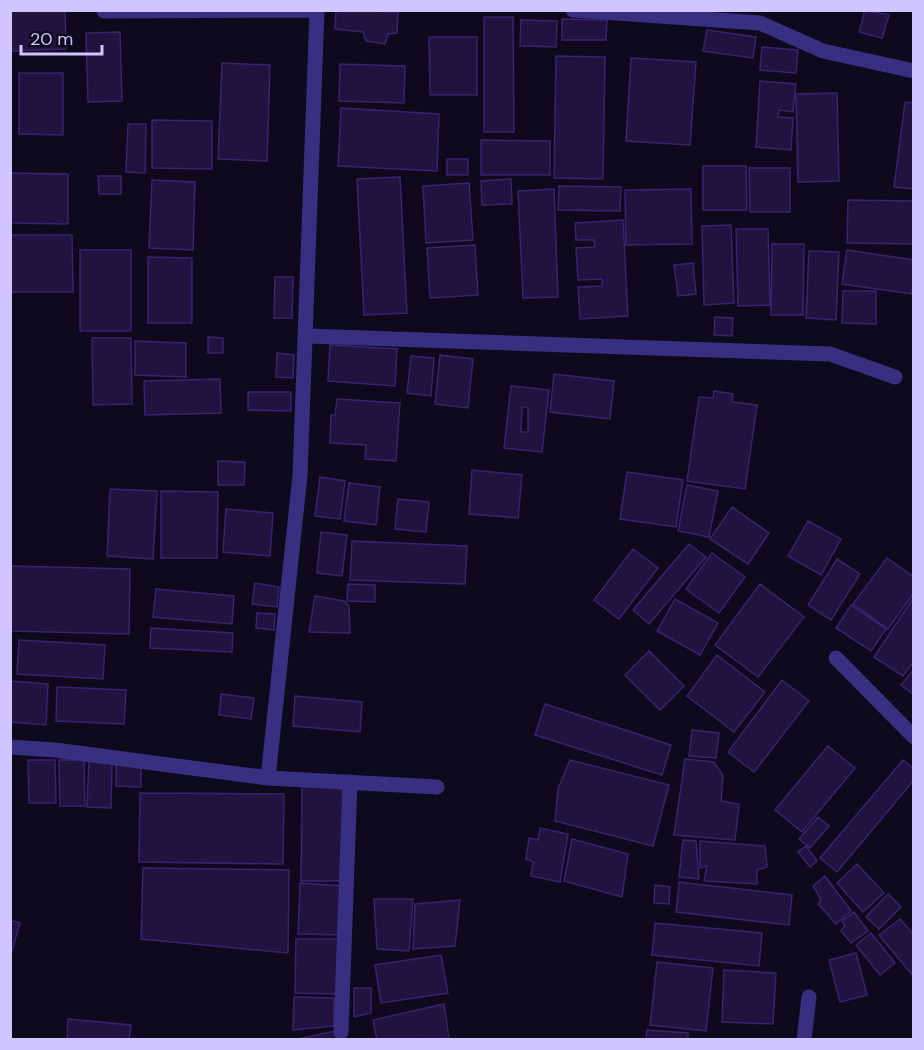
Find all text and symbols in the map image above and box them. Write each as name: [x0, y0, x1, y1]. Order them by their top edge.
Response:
scale bar: [21, 18, 102, 56]
text: 20 m: [30, 27, 73, 51]

